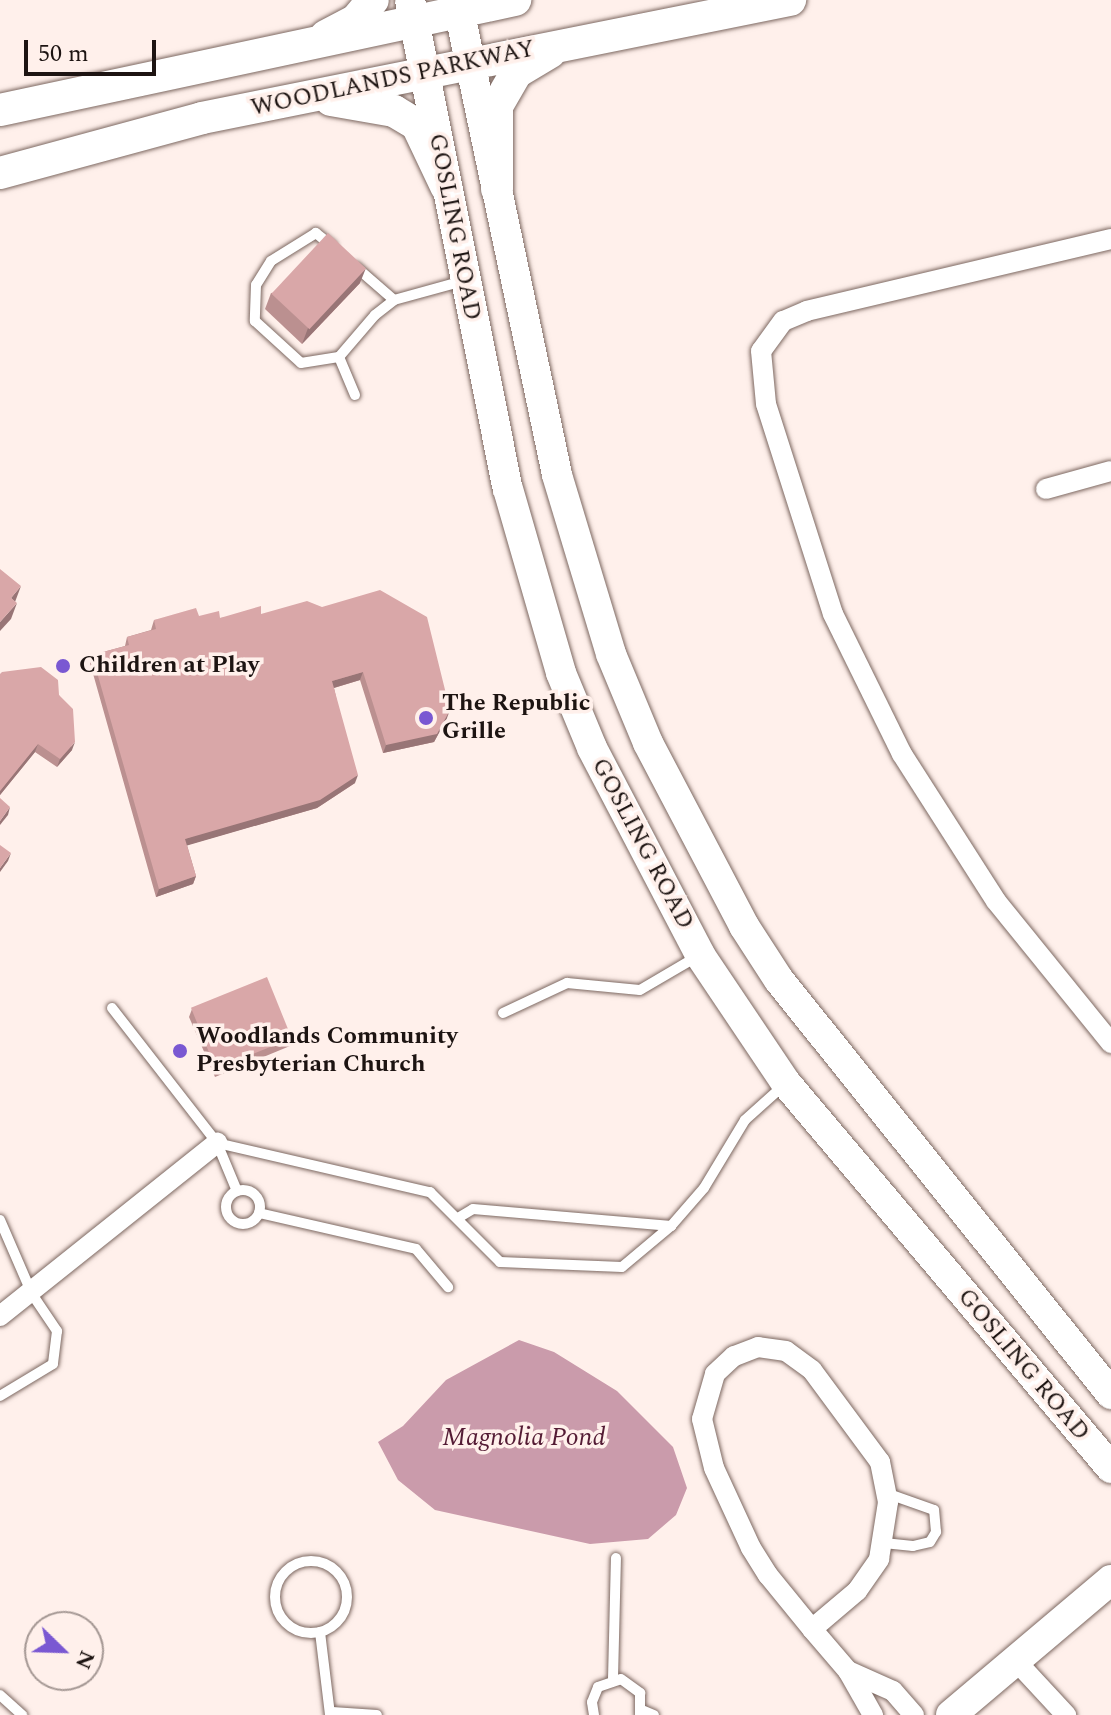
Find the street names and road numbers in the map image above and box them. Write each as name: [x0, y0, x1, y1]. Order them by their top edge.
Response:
street label: WOODLANDS PARKWAY: [248, 35, 538, 123]
street label: GOSLING ROAD: [422, 131, 486, 323]
street label: GOSLING ROAD: [585, 754, 699, 934]
street label: GOSLING ROAD: [951, 1283, 1095, 1447]

